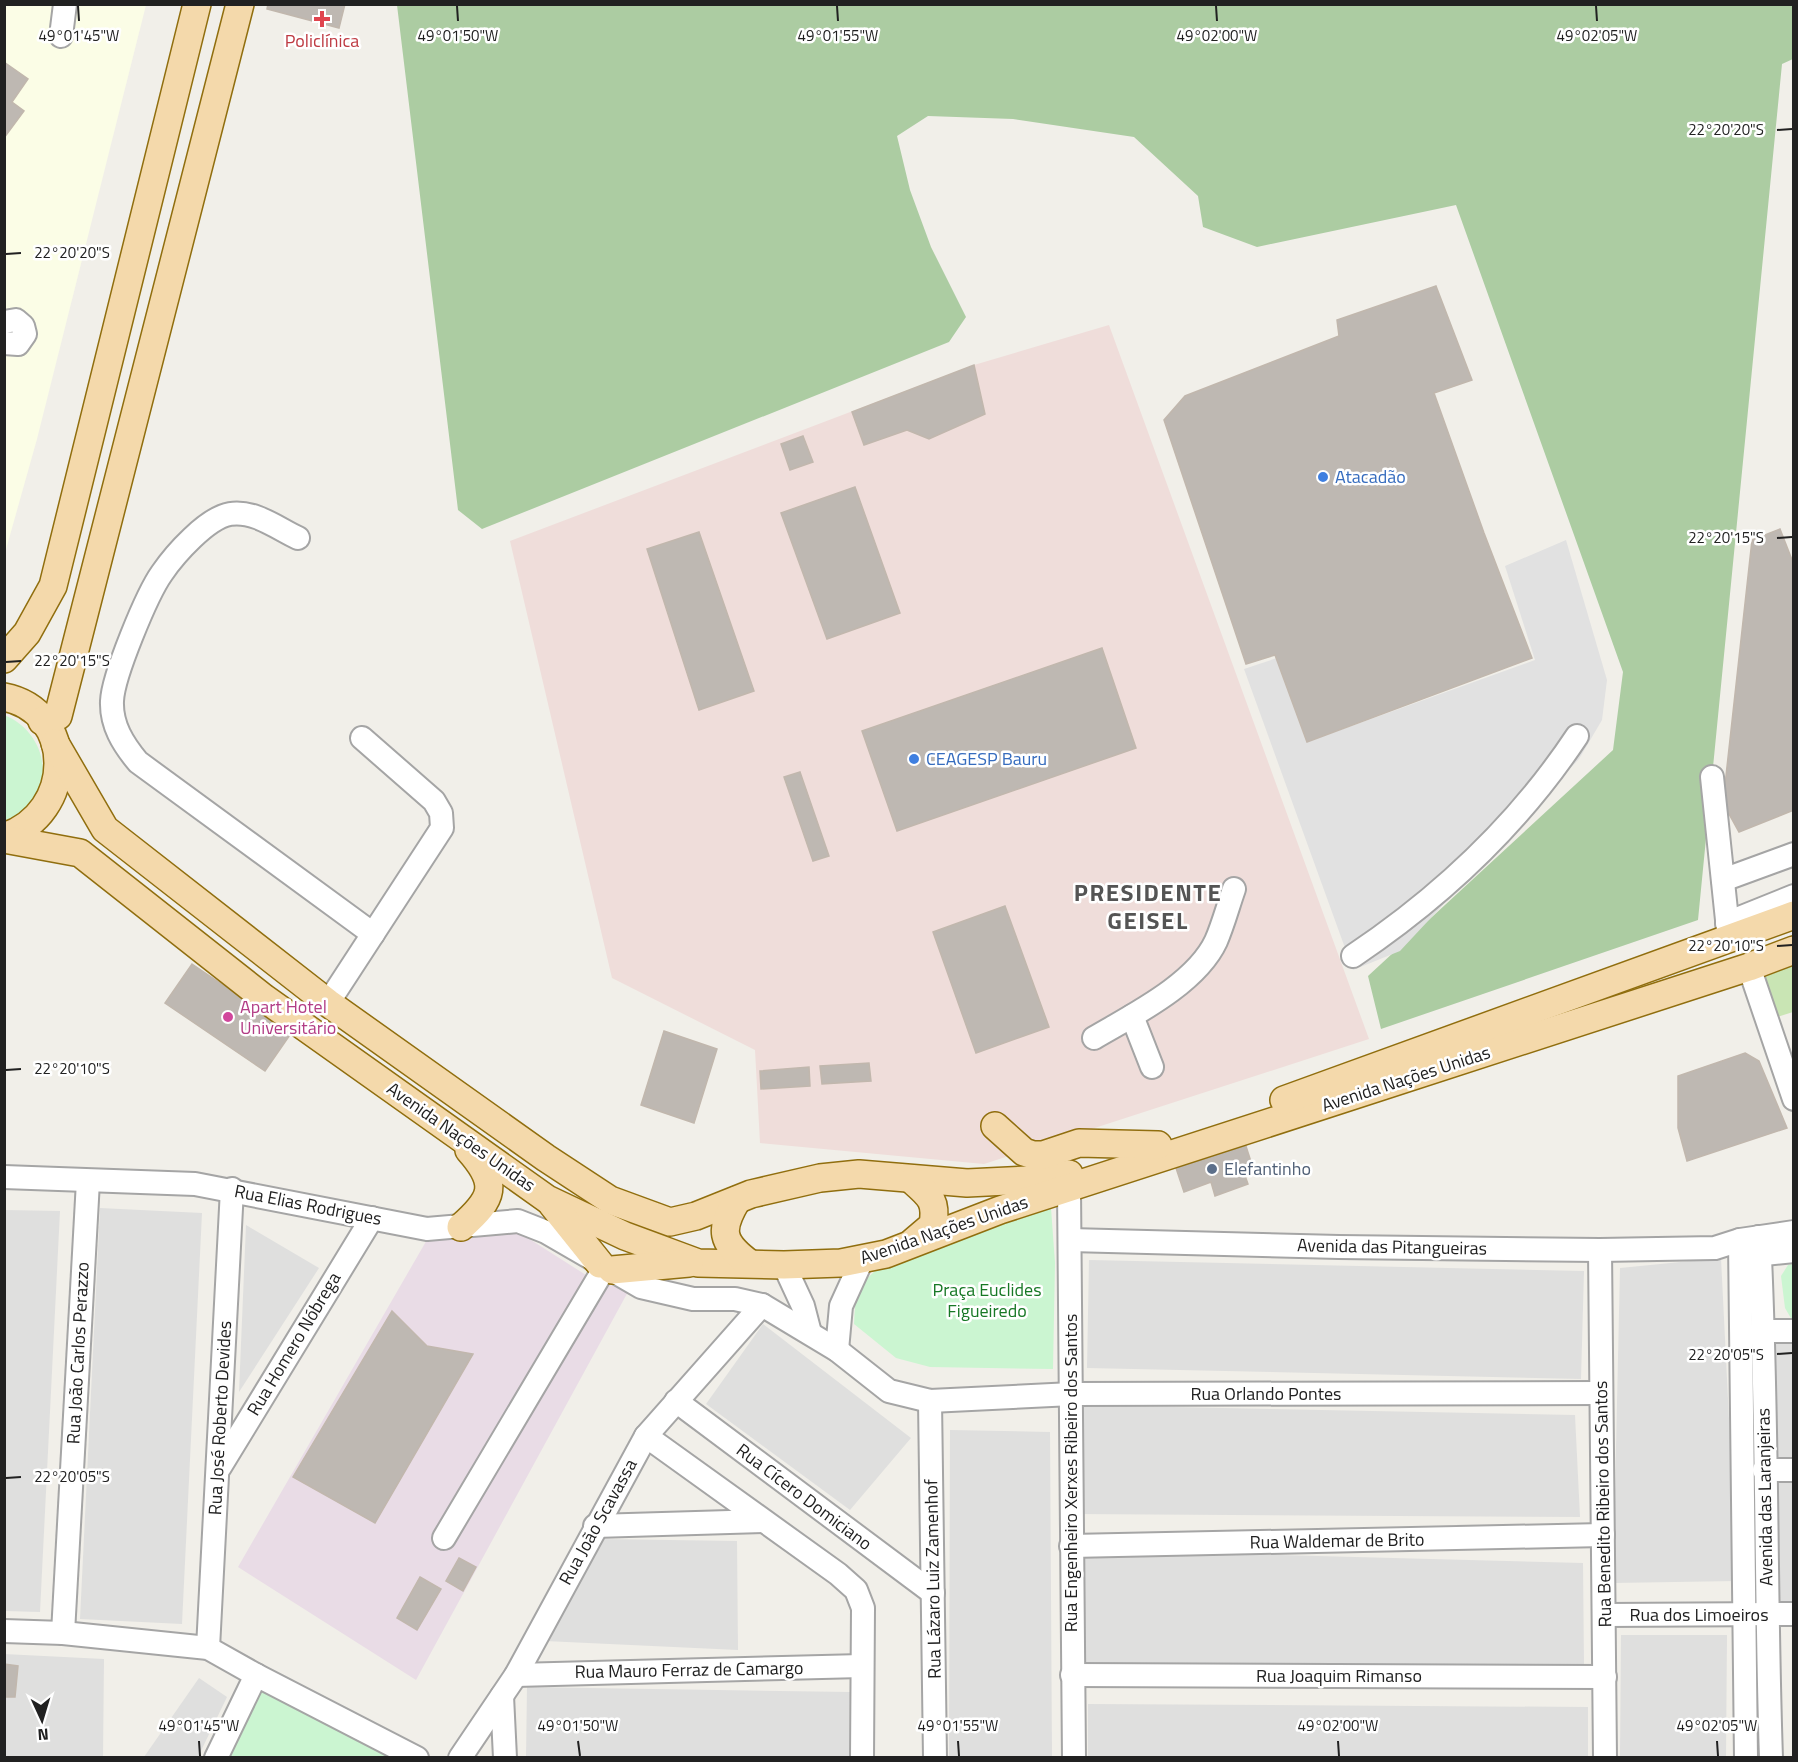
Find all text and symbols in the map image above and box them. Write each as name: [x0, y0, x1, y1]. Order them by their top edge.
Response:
marker: Policlínica: [313, 10, 331, 28]
text: 49°01'45"W: [39, 24, 119, 47]
text: 49°01'50"W: [418, 24, 498, 47]
text: 49°01'55"W: [798, 24, 878, 47]
text: 49°02'00"W: [1177, 24, 1257, 47]
text: 49°02'05"W: [1557, 24, 1637, 47]
place label: Policlínica: [285, 27, 359, 54]
text: 22°20'20"S: [1688, 118, 1764, 141]
text: 22°20'20"S: [34, 241, 110, 264]
place label: Atacadão: [1335, 463, 1406, 490]
marker: Atacadão: [1316, 470, 1330, 484]
text: 22°20'15"S: [1688, 526, 1764, 549]
text: 22°20'15"S: [34, 649, 110, 672]
place label: CEAGESP Bauru: [926, 745, 1047, 772]
marker: CEAGESP Bauru: [907, 752, 921, 766]
district label: PRESIDENTE GEISEL: [1074, 874, 1222, 938]
text: 22°20'10"S: [1688, 934, 1764, 957]
place label: Apart Hotel Universitário: [240, 993, 336, 1041]
marker: Apart Hotel Universitário: [221, 1010, 235, 1024]
street label: Avenida Nações Unidas: [1318, 1038, 1494, 1119]
text: 22°20'10"S: [34, 1057, 110, 1080]
street label: Avenida Nações Unidas: [381, 1075, 541, 1198]
place label: Elefantinho: [1224, 1155, 1311, 1182]
marker: Elefantinho: [1205, 1162, 1219, 1176]
street label: Rua Elias Rodrigues: [232, 1177, 384, 1232]
street label: Avenida Nações Unidas: [856, 1188, 1031, 1271]
street label: Avenida das Pitangueiras: [1297, 1231, 1487, 1262]
street label: Rua João Carlos Perazzo: [59, 1261, 96, 1445]
street label: Rua Homero Nóbrega: [240, 1267, 347, 1421]
park label: Praça Euclides Figueiredo: [932, 1276, 1042, 1324]
street label: Rua Engenheiro Xerxes Ribeiro dos Santos: [1057, 1314, 1084, 1632]
street label: Rua José Roberto Devides: [201, 1320, 238, 1516]
text: 22°20'05"S: [1688, 1343, 1764, 1366]
street label: Rua Orlando Pontes: [1190, 1380, 1342, 1407]
street label: Rua Benedito Ribeiro dos Santos: [1587, 1380, 1618, 1628]
street label: Avenida das Laranjeiras: [1749, 1408, 1780, 1586]
street label: Rua Cícero Domiciano: [731, 1437, 878, 1557]
street label: Rua João Scavassa: [552, 1454, 643, 1590]
text: 22°20'05"S: [34, 1465, 110, 1488]
street label: Rua Lázaro Luiz Zamenhof: [917, 1479, 948, 1679]
street label: Rua Waldemar de Brito: [1249, 1525, 1425, 1556]
street label: Rua dos Limoeiros: [1630, 1601, 1769, 1628]
street label: Rua Mauro Ferraz de Camargo: [574, 1654, 804, 1685]
street label: Rua Joaquim Rimanso: [1256, 1662, 1422, 1689]
north arrow: [12, 1690, 72, 1750]
text: 49°01'45"W: [159, 1714, 239, 1737]
text: 49°01'50"W: [538, 1714, 618, 1737]
text: 49°01'55"W: [918, 1714, 998, 1737]
text: 49°02'00"W: [1298, 1714, 1378, 1737]
text: 49°02'05"W: [1677, 1714, 1757, 1737]
text: N: [37, 1723, 49, 1747]

